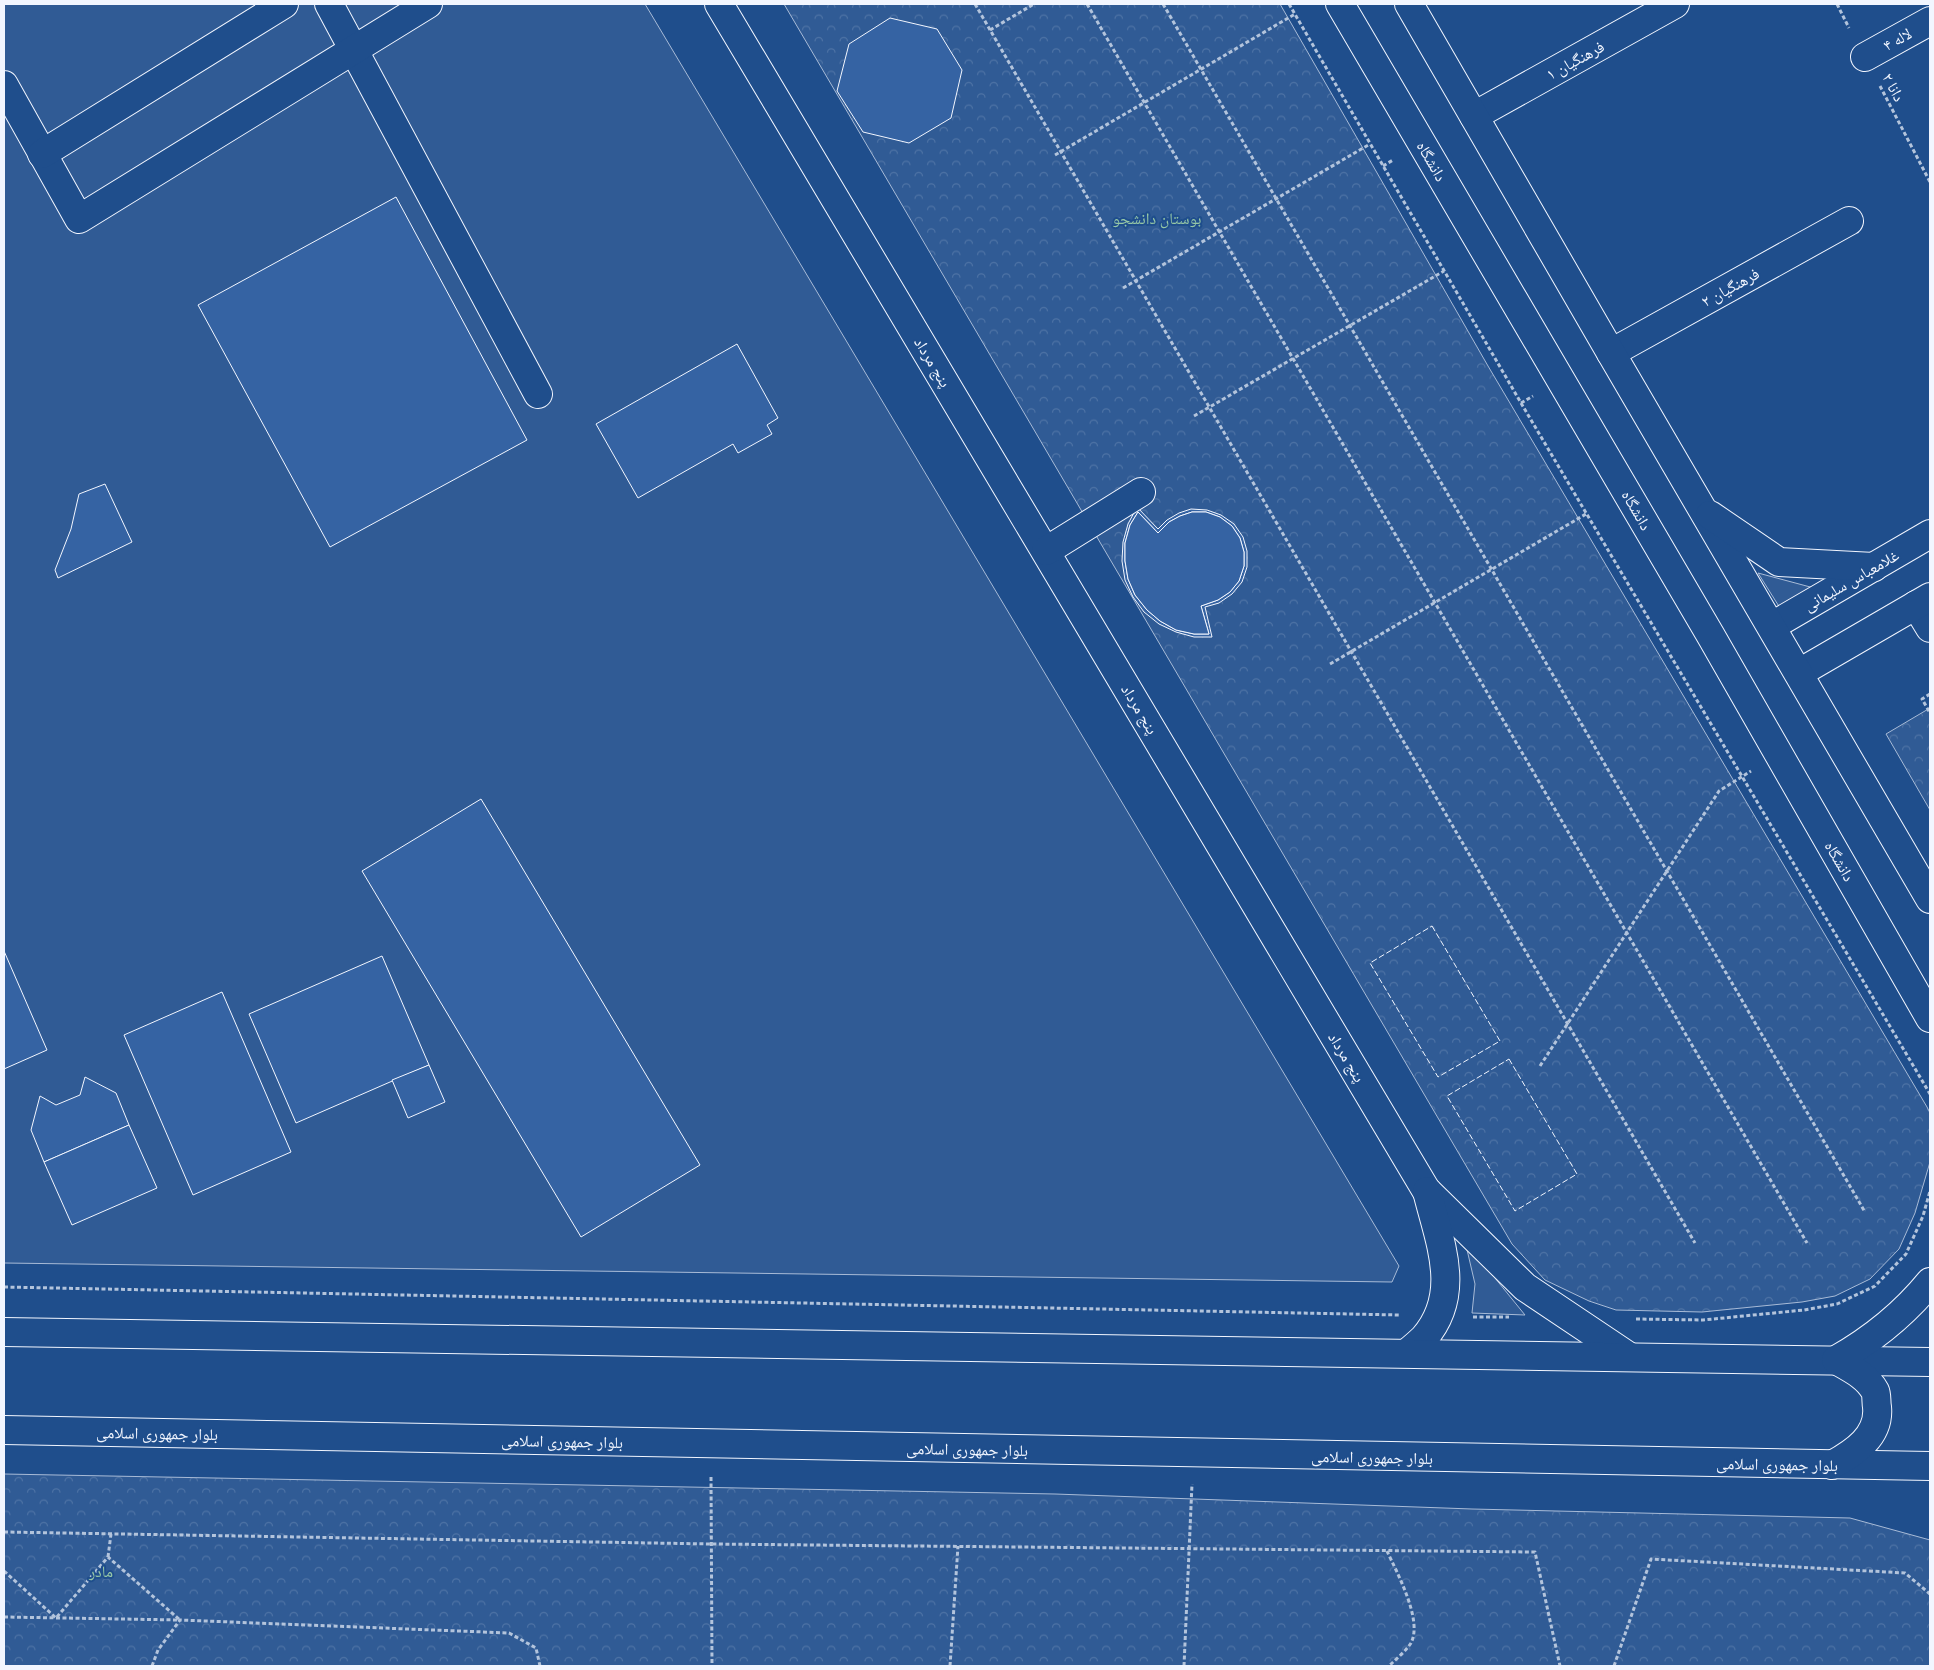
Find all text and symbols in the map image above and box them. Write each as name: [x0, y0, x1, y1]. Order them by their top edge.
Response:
street label: لاله ۴: [1879, 22, 1915, 56]
street label: فرهنگیان ۱: [1542, 35, 1608, 85]
street label: دانا ۲: [1877, 69, 1911, 105]
street label: دانشگاه: [1412, 137, 1452, 185]
park label: بوستان دانشجو: [1113, 207, 1201, 229]
street label: فرهنگیان ۲: [1697, 262, 1763, 312]
street label: پنج مرداد: [909, 333, 957, 392]
street label: دانشگاه: [1617, 486, 1657, 534]
street label: غلامعباس سلیمانی: [1799, 544, 1903, 616]
street label: پنج مرداد: [1116, 680, 1164, 739]
street label: دانشگاه: [1820, 837, 1860, 885]
street label: پنج مرداد: [1323, 1028, 1371, 1087]
street label: بلوار جمهوری اسلامی: [96, 1421, 218, 1445]
street label: بلوار جمهوری اسلامی: [501, 1429, 623, 1453]
street label: بلوار جمهوری اسلامی: [906, 1437, 1028, 1461]
street label: بلوار جمهوری اسلامی: [1311, 1445, 1433, 1469]
street label: بلوار جمهوری اسلامی: [1716, 1452, 1838, 1476]
park label: مادر: [88, 1560, 113, 1582]

